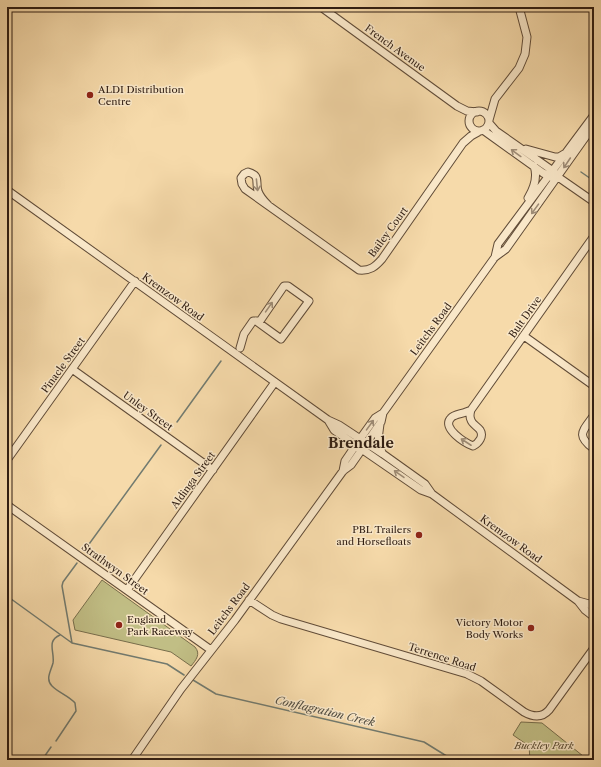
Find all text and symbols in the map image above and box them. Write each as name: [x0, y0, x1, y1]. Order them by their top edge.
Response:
street label: French Avenue: [362, 22, 428, 75]
place label: ALDI Distribution Centre: [97, 83, 185, 108]
marker: ALDI Distribution Centre: [85, 90, 95, 100]
one-way arrow: [511, 149, 522, 157]
one-way arrow: [563, 157, 572, 168]
one-way arrow: [254, 178, 261, 191]
one-way arrow: [531, 203, 539, 214]
street label: Bailey Court: [365, 204, 411, 260]
street label: Kremzow Road: [140, 270, 206, 324]
street label: Bult Drive: [506, 293, 544, 341]
street label: Leitchs Road: [408, 300, 454, 358]
one-way arrow: [265, 302, 273, 313]
street label: Pinacle Street: [38, 334, 88, 396]
street label: Unley Street: [121, 389, 176, 434]
one-way arrow: [366, 419, 375, 430]
district label: Brendale: [328, 434, 394, 452]
one-way arrow: [460, 437, 472, 445]
street label: Aldinga Street: [167, 449, 218, 512]
one-way arrow: [394, 470, 405, 478]
street label: Kremzow Road: [478, 512, 544, 566]
place label: PBL Trailers and Horsefloats: [336, 523, 411, 548]
marker: PBL Trailers and Horsefloats: [414, 530, 424, 540]
street label: Strathwyn Street: [79, 540, 151, 598]
street label: Leitchs Road: [205, 580, 253, 638]
place label: England Park Raceway: [127, 613, 193, 638]
place label: Victory Motor Body Works: [455, 616, 524, 641]
marker: England Park Raceway: [114, 620, 124, 630]
marker: Victory Motor Body Works: [526, 623, 536, 633]
street label: Terrence Road: [406, 640, 478, 674]
water label: Conflagration Creek: [274, 693, 377, 729]
park label: Buckley Park: [513, 739, 575, 752]

